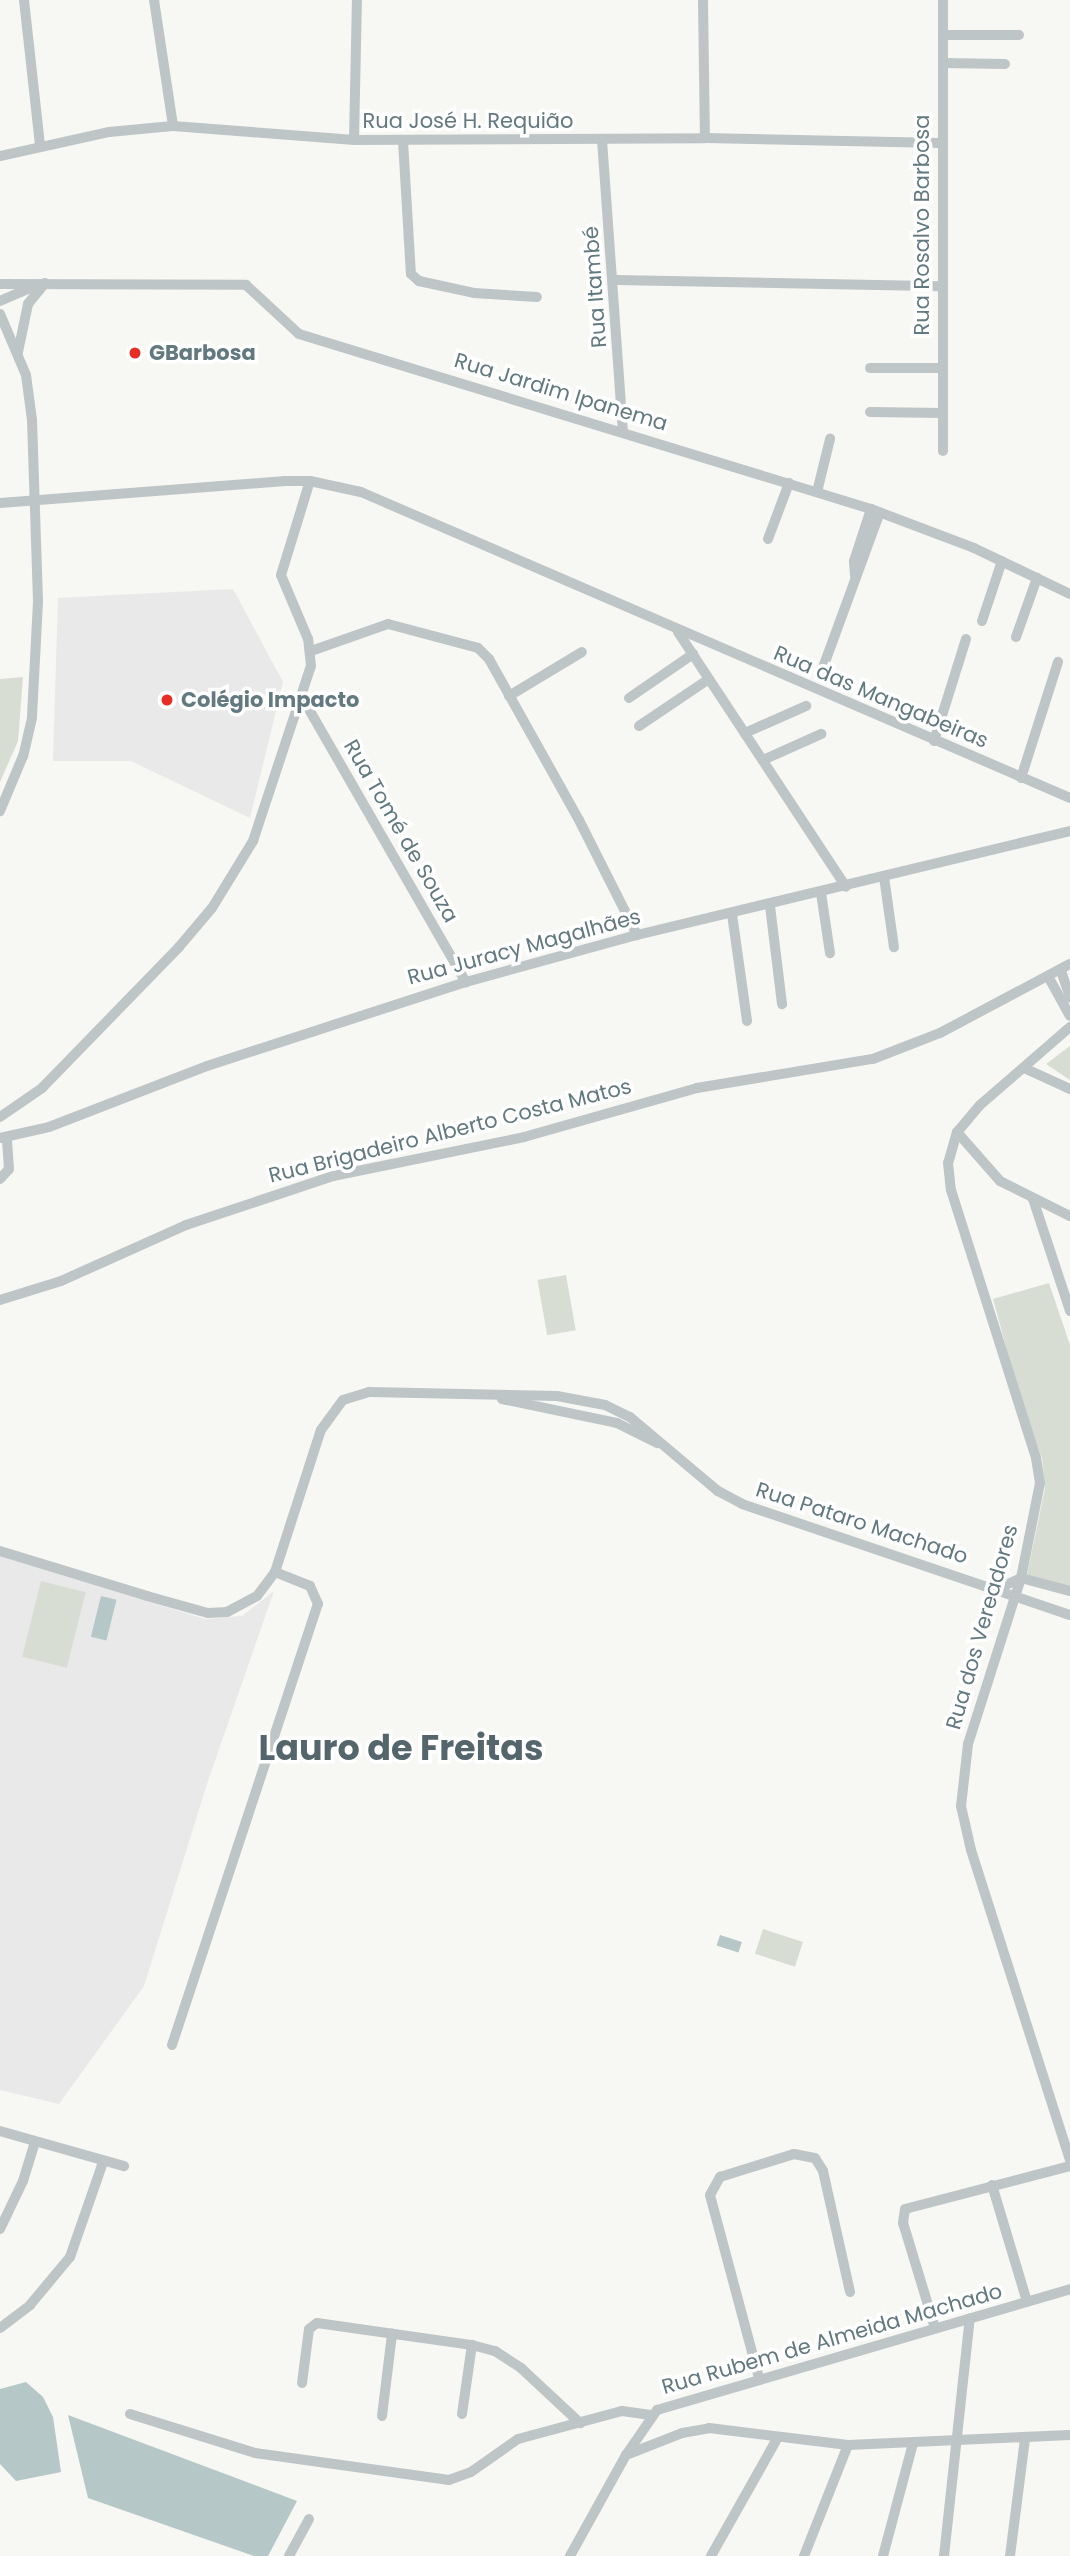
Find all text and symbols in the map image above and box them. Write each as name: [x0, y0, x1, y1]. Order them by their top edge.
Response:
street label: Rua José H. Requião: [363, 108, 573, 134]
street label: Rua Rosalvo Barbosa: [909, 114, 935, 336]
street label: Rua Itambé: [578, 225, 612, 349]
place label: GBarbosa: [149, 340, 256, 366]
marker: GBarbosa: [127, 345, 143, 361]
street label: Rua Jardim Ipanema: [451, 348, 671, 436]
street label: Rua das Mangabeiras: [770, 640, 992, 754]
place label: Colégio Impacto: [181, 687, 359, 713]
marker: Colégio Impacto: [159, 692, 175, 708]
street label: Rua Tomé de Souza: [338, 735, 464, 927]
street label: Rua Juracy Magalhães: [405, 904, 643, 990]
street label: Rua Brigadeiro Alberto Costa Matos: [266, 1074, 634, 1188]
street label: Rua Pataro Machado: [753, 1477, 971, 1569]
street label: Rua dos Vereadores: [941, 1522, 1023, 1732]
district label: Lauro de Freitas: [258, 1727, 544, 1769]
street label: Rua Rubem de Almeida Machado: [659, 2278, 1005, 2400]

